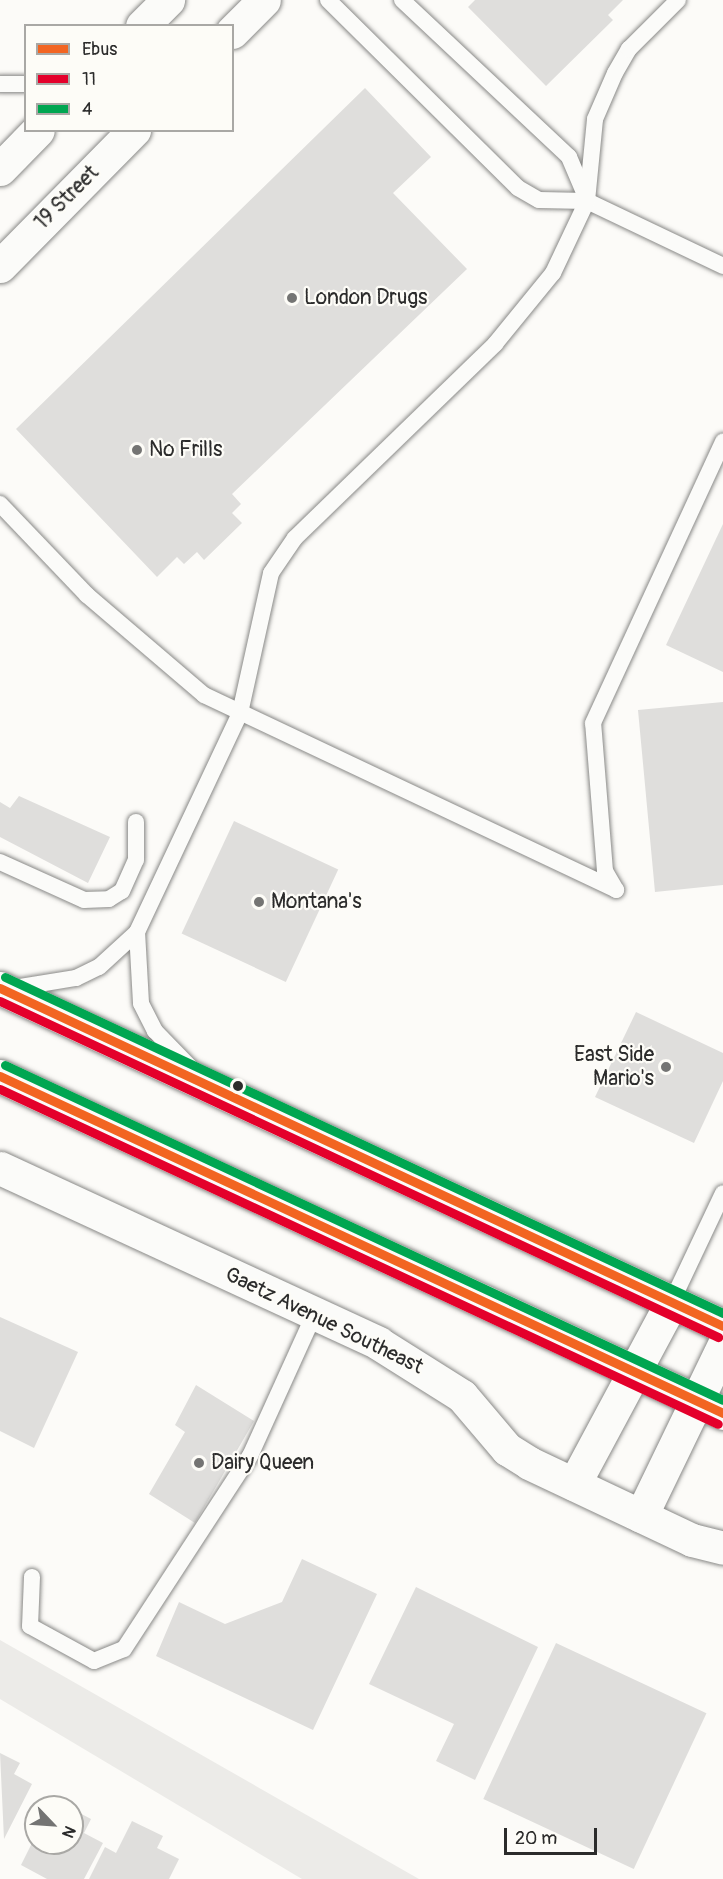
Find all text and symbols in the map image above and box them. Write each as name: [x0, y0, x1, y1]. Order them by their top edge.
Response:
legend: [24, 24, 234, 132]
text: Ebus: [82, 38, 117, 61]
text: 11: [82, 68, 96, 91]
text: 4: [82, 98, 92, 121]
street label: 19 Street: [30, 161, 104, 235]
place label: London Drugs: [304, 285, 427, 311]
marker: London Drugs: [285, 291, 299, 305]
place label: No Frills: [149, 437, 222, 463]
marker: No Frills: [130, 443, 144, 457]
place label: Montana's: [271, 889, 362, 915]
marker: Montana's: [252, 895, 266, 909]
place label: East Side Mario's: [574, 1042, 654, 1092]
marker: East Side Mario's: [659, 1060, 673, 1074]
unlabelled marker: [232, 1080, 244, 1092]
street label: Gaetz Avenue Southeast: [221, 1262, 427, 1380]
place label: Dairy Queen: [211, 1450, 314, 1476]
marker: Dairy Queen: [192, 1456, 206, 1470]
north arrow: [24, 1795, 84, 1855]
scale bar: [507, 1816, 600, 1854]
text: N: [57, 1823, 80, 1841]
text: 20 m: [515, 1827, 557, 1850]

